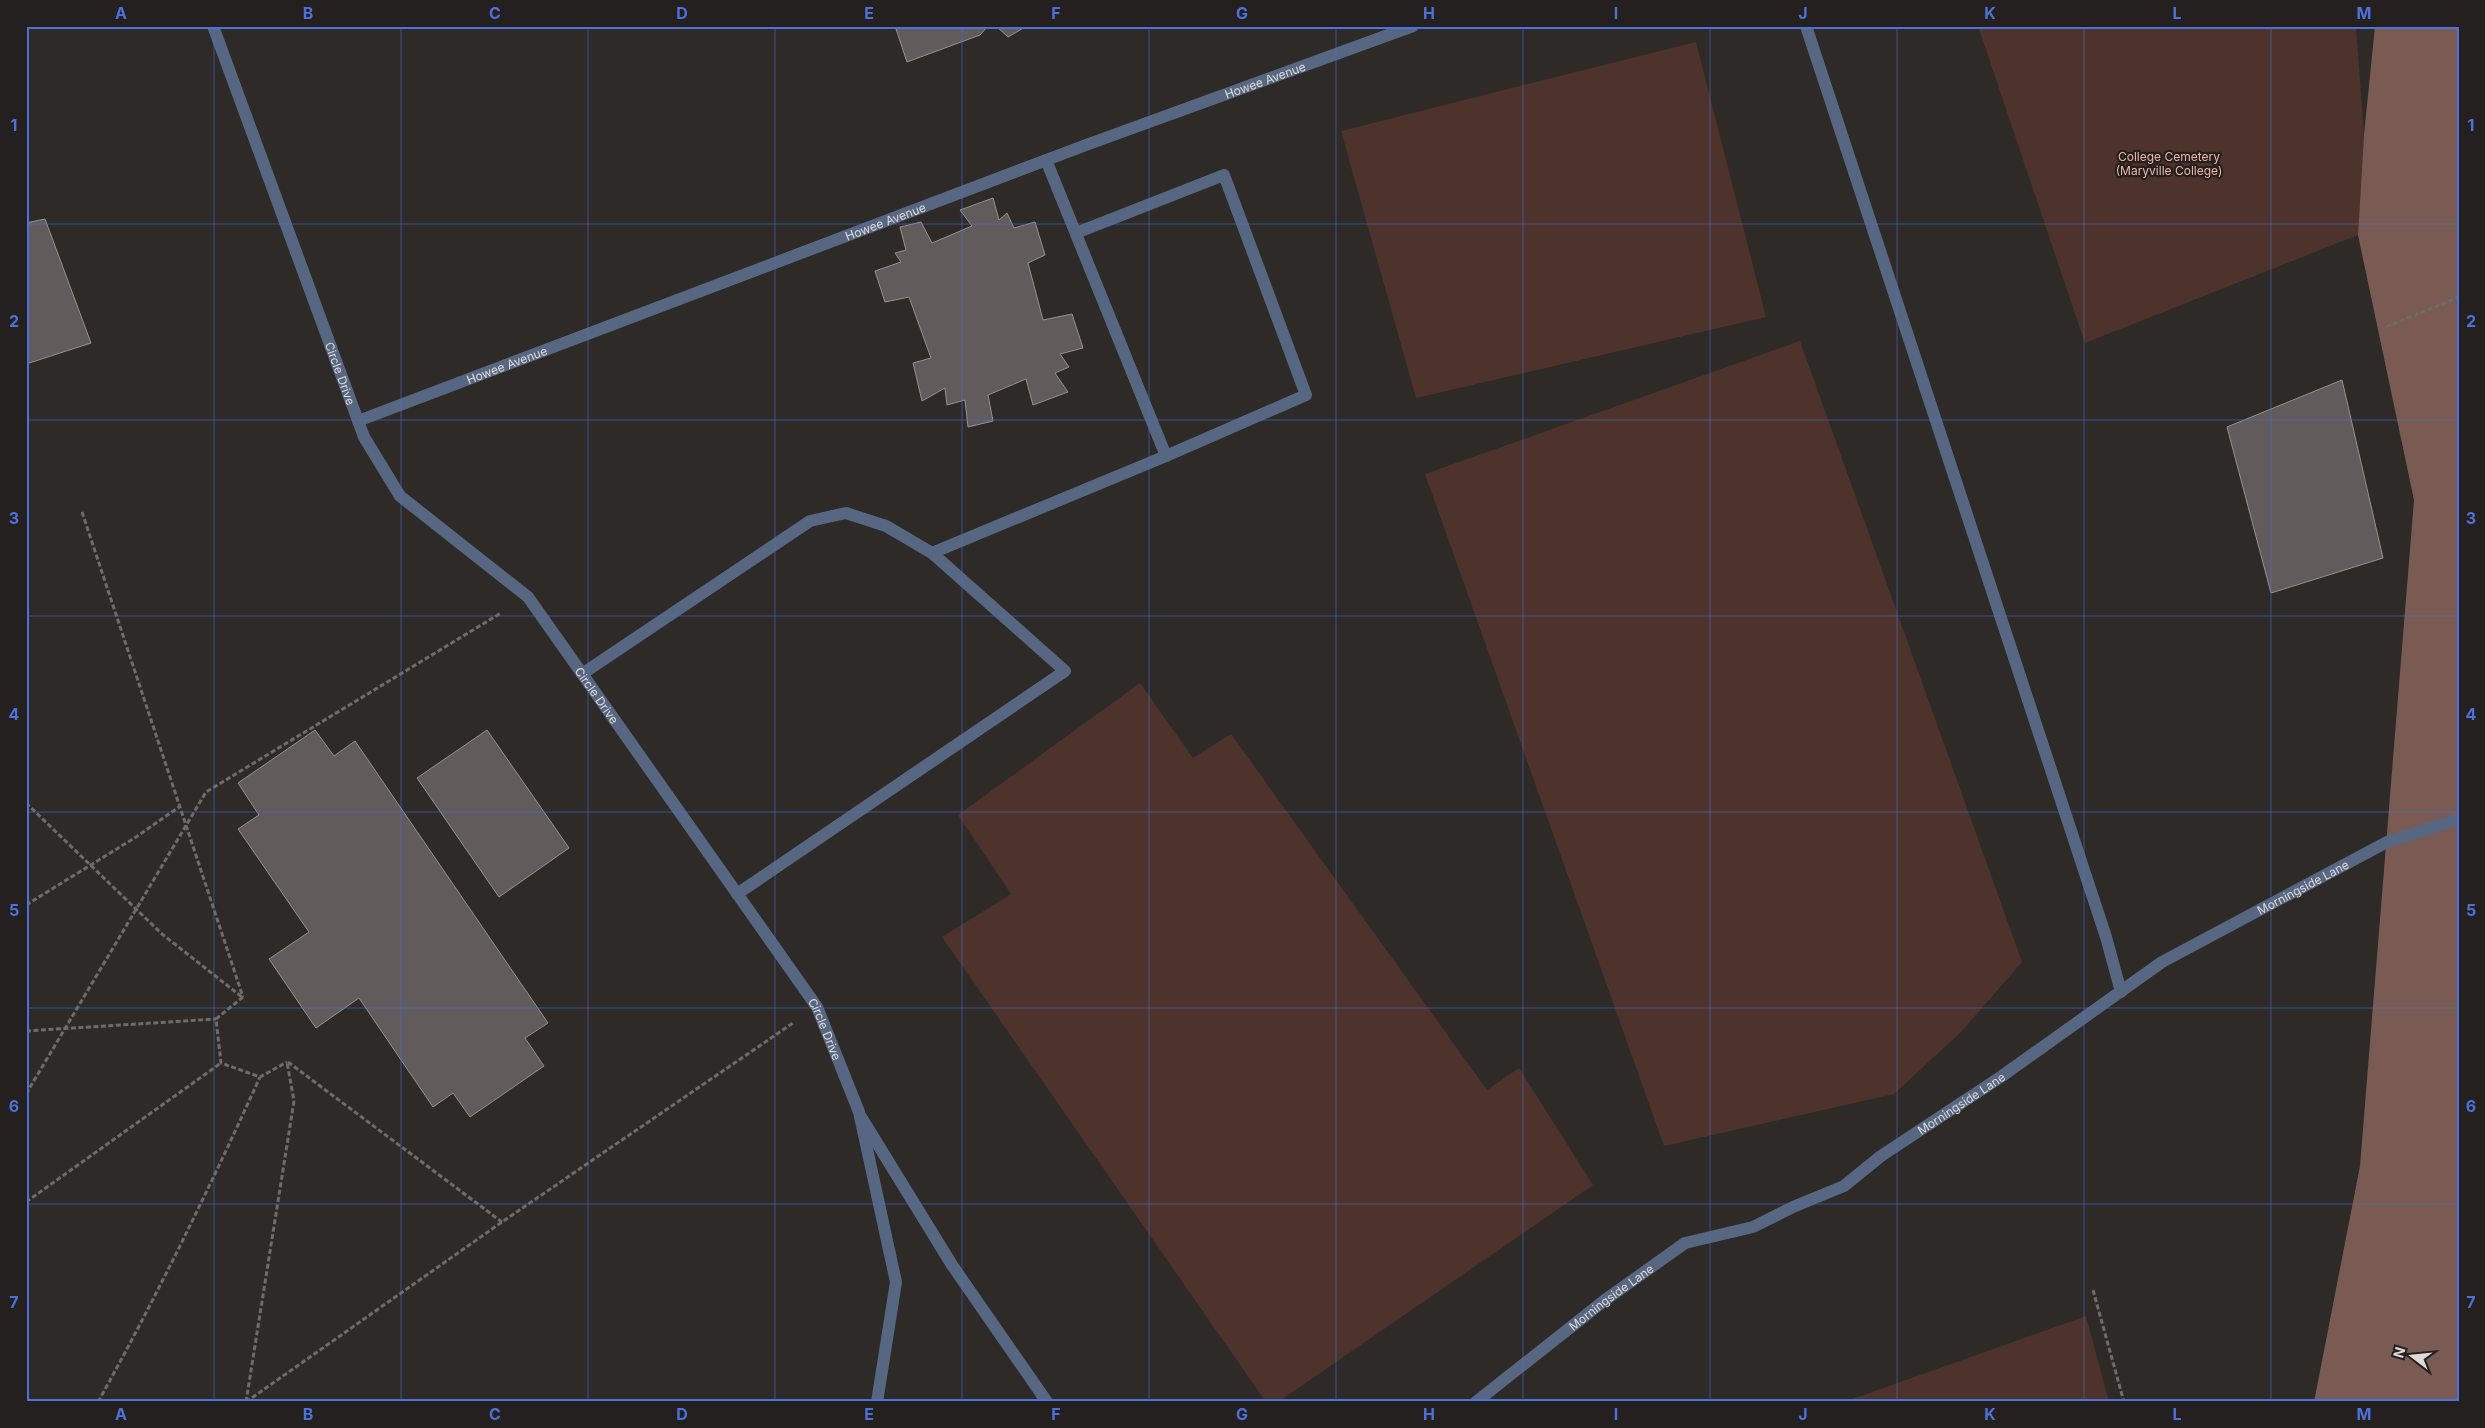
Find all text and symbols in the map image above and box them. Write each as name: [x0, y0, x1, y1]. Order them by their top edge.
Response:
text: A: [115, 3, 127, 23]
text: B: [303, 3, 313, 23]
text: C: [489, 3, 501, 23]
text: D: [676, 3, 688, 23]
text: E: [864, 3, 874, 23]
text: F: [1051, 3, 1061, 23]
text: G: [1236, 3, 1248, 23]
text: H: [1423, 3, 1435, 23]
text: I: [1614, 3, 1618, 23]
text: J: [1798, 3, 1808, 23]
text: K: [1984, 3, 1996, 23]
text: L: [2172, 3, 2182, 23]
text: M: [2357, 3, 2371, 23]
street label: Howee Avenue: [1222, 58, 1307, 101]
text: 1: [11, 115, 17, 135]
text: 1: [2468, 115, 2474, 135]
park label: College Cemetery (Maryville College): [2116, 149, 2222, 178]
street label: Howee Avenue: [843, 199, 928, 243]
text: 2: [9, 311, 19, 331]
text: 2: [2466, 311, 2476, 331]
street label: Circle Drive: [322, 340, 359, 407]
street label: Howee Avenue: [464, 343, 549, 387]
text: 3: [9, 508, 19, 528]
text: 3: [2466, 508, 2476, 528]
street label: Circle Drive: [572, 664, 622, 726]
text: 4: [9, 704, 20, 724]
text: 4: [2466, 704, 2477, 724]
street label: Morningside Lane: [2254, 856, 2351, 918]
text: 5: [9, 900, 19, 920]
text: 5: [2466, 900, 2476, 920]
street label: Circle Drive: [805, 995, 845, 1062]
street label: Morningside Lane: [1914, 1069, 2008, 1137]
text: 6: [9, 1096, 19, 1116]
text: 6: [2466, 1096, 2476, 1116]
street label: Morningside Lane: [1566, 1261, 1656, 1333]
text: 7: [9, 1292, 19, 1312]
text: 7: [2466, 1292, 2476, 1312]
north arrow: [2388, 1330, 2438, 1380]
text: N: [2389, 1345, 2409, 1360]
text: A: [115, 1404, 127, 1424]
text: B: [303, 1404, 313, 1424]
text: C: [489, 1404, 501, 1424]
text: D: [676, 1404, 688, 1424]
text: E: [864, 1404, 874, 1424]
text: F: [1051, 1404, 1061, 1424]
text: G: [1236, 1404, 1248, 1424]
text: H: [1423, 1404, 1435, 1424]
text: I: [1614, 1404, 1618, 1424]
text: J: [1798, 1404, 1808, 1424]
text: K: [1984, 1404, 1996, 1424]
text: L: [2172, 1404, 2182, 1424]
text: M: [2357, 1404, 2371, 1424]

